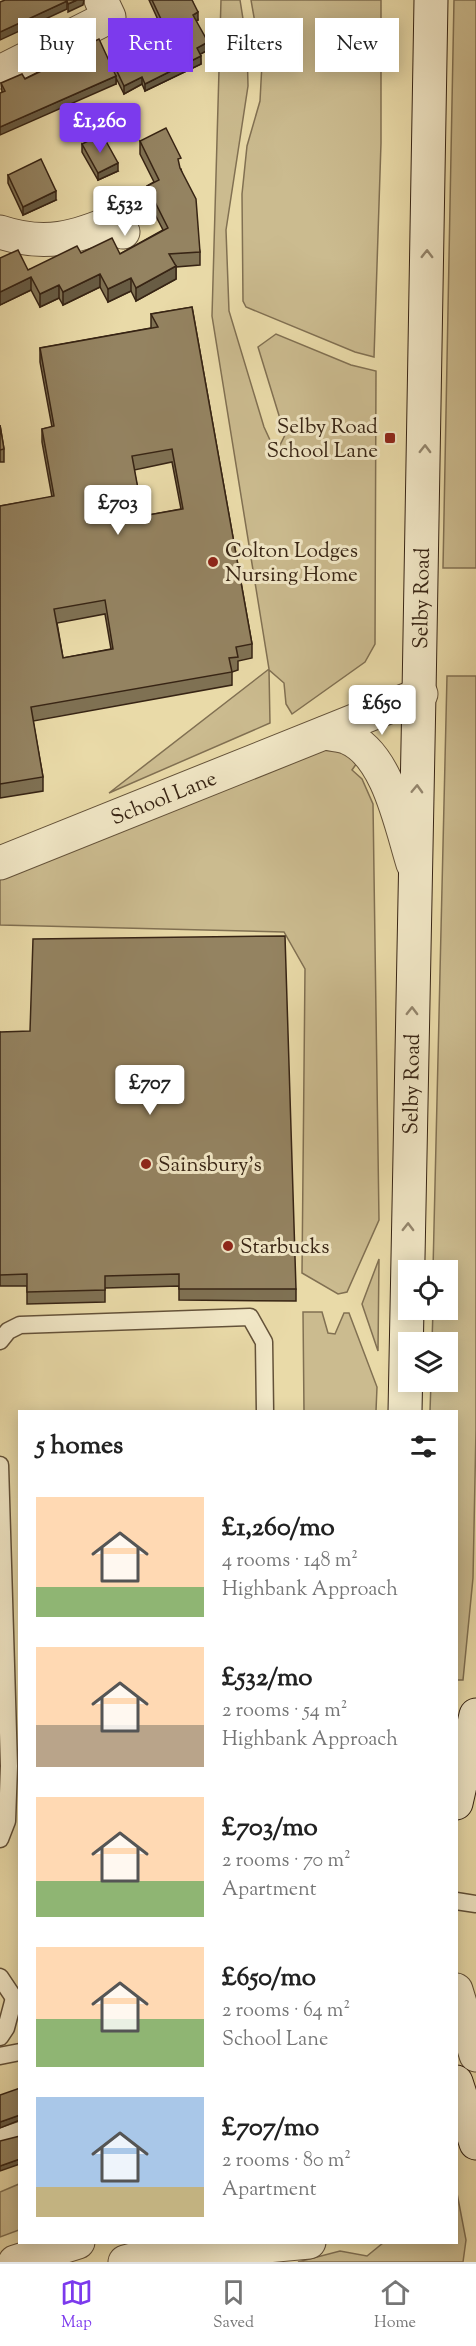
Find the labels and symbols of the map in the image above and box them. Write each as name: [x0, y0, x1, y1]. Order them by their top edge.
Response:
pin: £1,260: [51, 103, 149, 154]
pin: £532: [89, 186, 161, 237]
one-way arrow: [421, 250, 433, 259]
place label: Selby Road School Lane: [266, 413, 378, 467]
marker: Selby Road School Lane: [383, 431, 397, 445]
one-way arrow: [418, 445, 431, 454]
pin: £703: [82, 485, 154, 536]
place label: Colton Lodges Nursing Home: [225, 537, 358, 591]
street label: Selby Road: [407, 547, 439, 649]
marker: Colton Lodges Nursing Home: [206, 555, 220, 569]
pin: £650: [346, 685, 418, 736]
street label: School Lane: [107, 765, 221, 834]
one-way arrow: [411, 785, 424, 794]
one-way arrow: [406, 1007, 418, 1016]
street label: Selby Road: [397, 1033, 429, 1135]
pin: £707: [114, 1065, 186, 1116]
place label: Sainsbury's: [158, 1151, 262, 1181]
marker: Sainsbury's: [139, 1157, 153, 1171]
one-way arrow: [402, 1223, 415, 1232]
place label: Starbucks: [240, 1233, 329, 1263]
marker: Starbucks: [221, 1239, 235, 1253]

